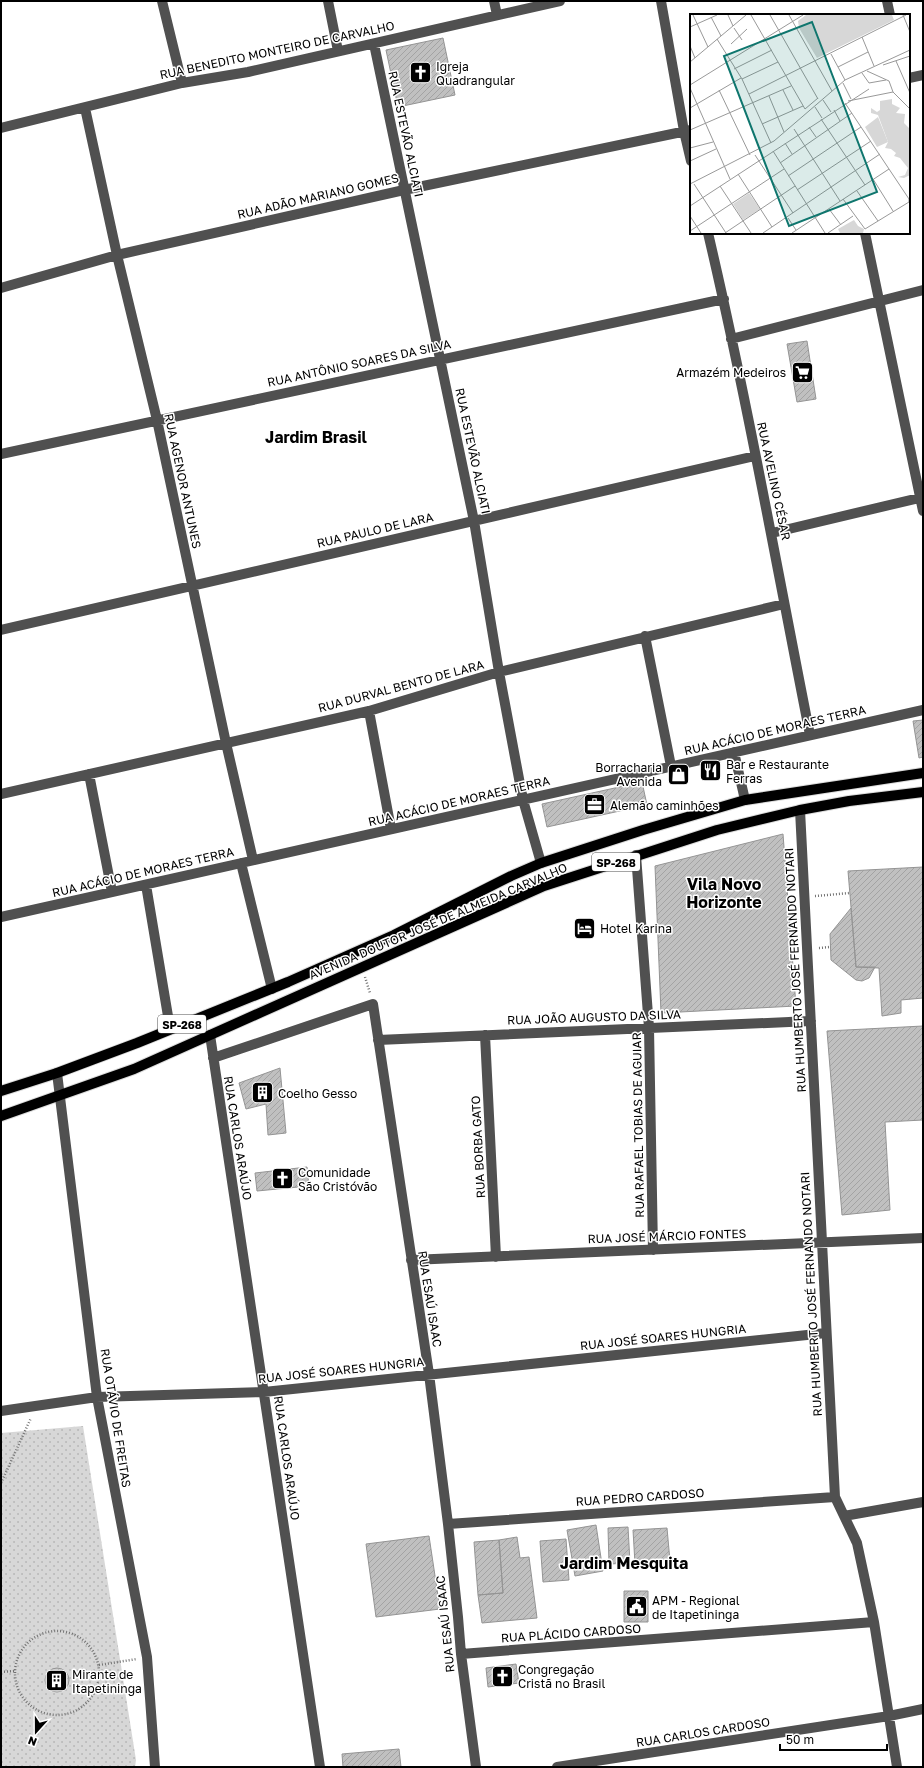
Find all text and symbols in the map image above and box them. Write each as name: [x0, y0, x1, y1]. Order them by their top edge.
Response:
inset map: [690, 14, 910, 234]
street label: RUA BENEDITO MONTEIRO DE CARVALHO: [158, 18, 396, 82]
place label: Igreja Quadrangular: [436, 59, 515, 88]
church icon: Igreja Quadrangular: [408, 60, 434, 86]
street label: RUA ESTEVÃO ALCIATI: [385, 70, 427, 198]
street label: RUA ADÃO MARIANO GOMES: [236, 170, 401, 222]
street label: RUA ANTÔNIO SOARES DA SILVA: [266, 336, 452, 390]
supermarket icon: Armazém Medeiros: [789, 359, 815, 385]
place label: Armazém Medeiros: [676, 365, 786, 380]
street label: RUA ESTEVÃO ALCIATI: [452, 387, 494, 515]
street label: RUA AGENOR ANTUNES: [161, 412, 205, 550]
street label: RUA AVELINO CÉSAR: [754, 420, 794, 542]
district label: Jardim Brasil: [265, 427, 368, 447]
street label: RUA PAULO DE LARA: [315, 509, 435, 551]
street label: RUA DURVAL BENTO DE LARA: [316, 657, 486, 715]
street label: RUA ACÁCIO DE MORAES TERRA: [683, 702, 867, 758]
place label: Bar e Restaurante Ferras: [726, 757, 829, 786]
restaurant icon: Bar e Restaurante Ferras: [698, 758, 724, 784]
place label: Borracharia Avenida: [595, 760, 662, 789]
shop icon: Borracharia Avenida: [665, 761, 691, 787]
street label: RUA ACÁCIO DE MORAES TERRA: [367, 773, 551, 829]
office icon: Alemão caminhões: [582, 792, 608, 818]
place label: Alemão caminhões: [610, 798, 719, 813]
street label: RUA ACÁCIO DE MORAES TERRA: [51, 844, 235, 900]
street label: RUA HUMBERTO JOSÉ FERNANDO NOTARI: [781, 847, 809, 1093]
road number: SP-268: [592, 853, 640, 871]
street label: AVENIDA DOUTOR JOSÉ DE ALMEIDA CARVALHO: [307, 860, 570, 982]
district label: Vila Novo Horizonte: [686, 874, 762, 912]
hotel icon: Hotel Karina: [572, 915, 598, 941]
place label: Hotel Karina: [600, 921, 672, 936]
street label: RUA JOÃO AUGUSTO DA SILVA: [507, 1006, 681, 1028]
road number: SP-268: [158, 1015, 206, 1033]
street label: RUA RAFAEL TOBIAS DE AGUIAR: [629, 1032, 647, 1218]
street label: RUA CARLOS ARAÚJO: [221, 1075, 255, 1201]
building icon: Coelho Gesso: [249, 1080, 275, 1106]
place label: Coelho Gesso: [278, 1086, 357, 1101]
street label: RUA BORBA GATO: [468, 1095, 488, 1199]
place label: Comunidade São Cristóvão: [298, 1165, 377, 1194]
church icon: Comunidade São Cristóvão: [269, 1166, 295, 1192]
street label: RUA HUMBERTO JOSÉ FERNANDO NOTARI: [797, 1171, 825, 1417]
street label: RUA JOSÉ MÁRCIO FONTES: [587, 1226, 747, 1246]
street label: RUA ESAÚ ISAAC: [415, 1250, 445, 1348]
street label: RUA JOSÉ SOARES HUNGRIA: [579, 1321, 747, 1353]
street label: RUA OTÁVIO DE FREITAS: [98, 1347, 134, 1489]
street label: RUA JOSÉ SOARES HUNGRIA: [257, 1354, 425, 1386]
street label: RUA CARLOS ARAÚJO: [271, 1395, 303, 1521]
street label: RUA PEDRO CARDOSO: [575, 1485, 705, 1509]
district label: Jardim Mesquita: [560, 1553, 688, 1573]
street label: RUA ESAÚ ISAAC: [432, 1575, 458, 1673]
place label: APM - Regional de Itapetininga: [652, 1593, 740, 1622]
public building icon: APM - Regional de Itapetininga: [623, 1594, 649, 1620]
street label: RUA PLÁCIDO CARDOSO: [500, 1621, 642, 1645]
place label: Congregação Cristã no Brasil: [518, 1662, 606, 1691]
church icon: Congregação Cristã no Brasil: [489, 1663, 515, 1689]
place label: Mirante de Itapetininga: [72, 1667, 142, 1696]
building icon: Mirante de Itapetininga: [44, 1668, 70, 1694]
north arrow: [16, 1712, 56, 1752]
street label: RUA CARLOS CARDOSO: [635, 1714, 771, 1750]
scale bar: [780, 1726, 887, 1752]
text: 50 m: [786, 1732, 814, 1747]
text: N: [26, 1734, 38, 1749]

